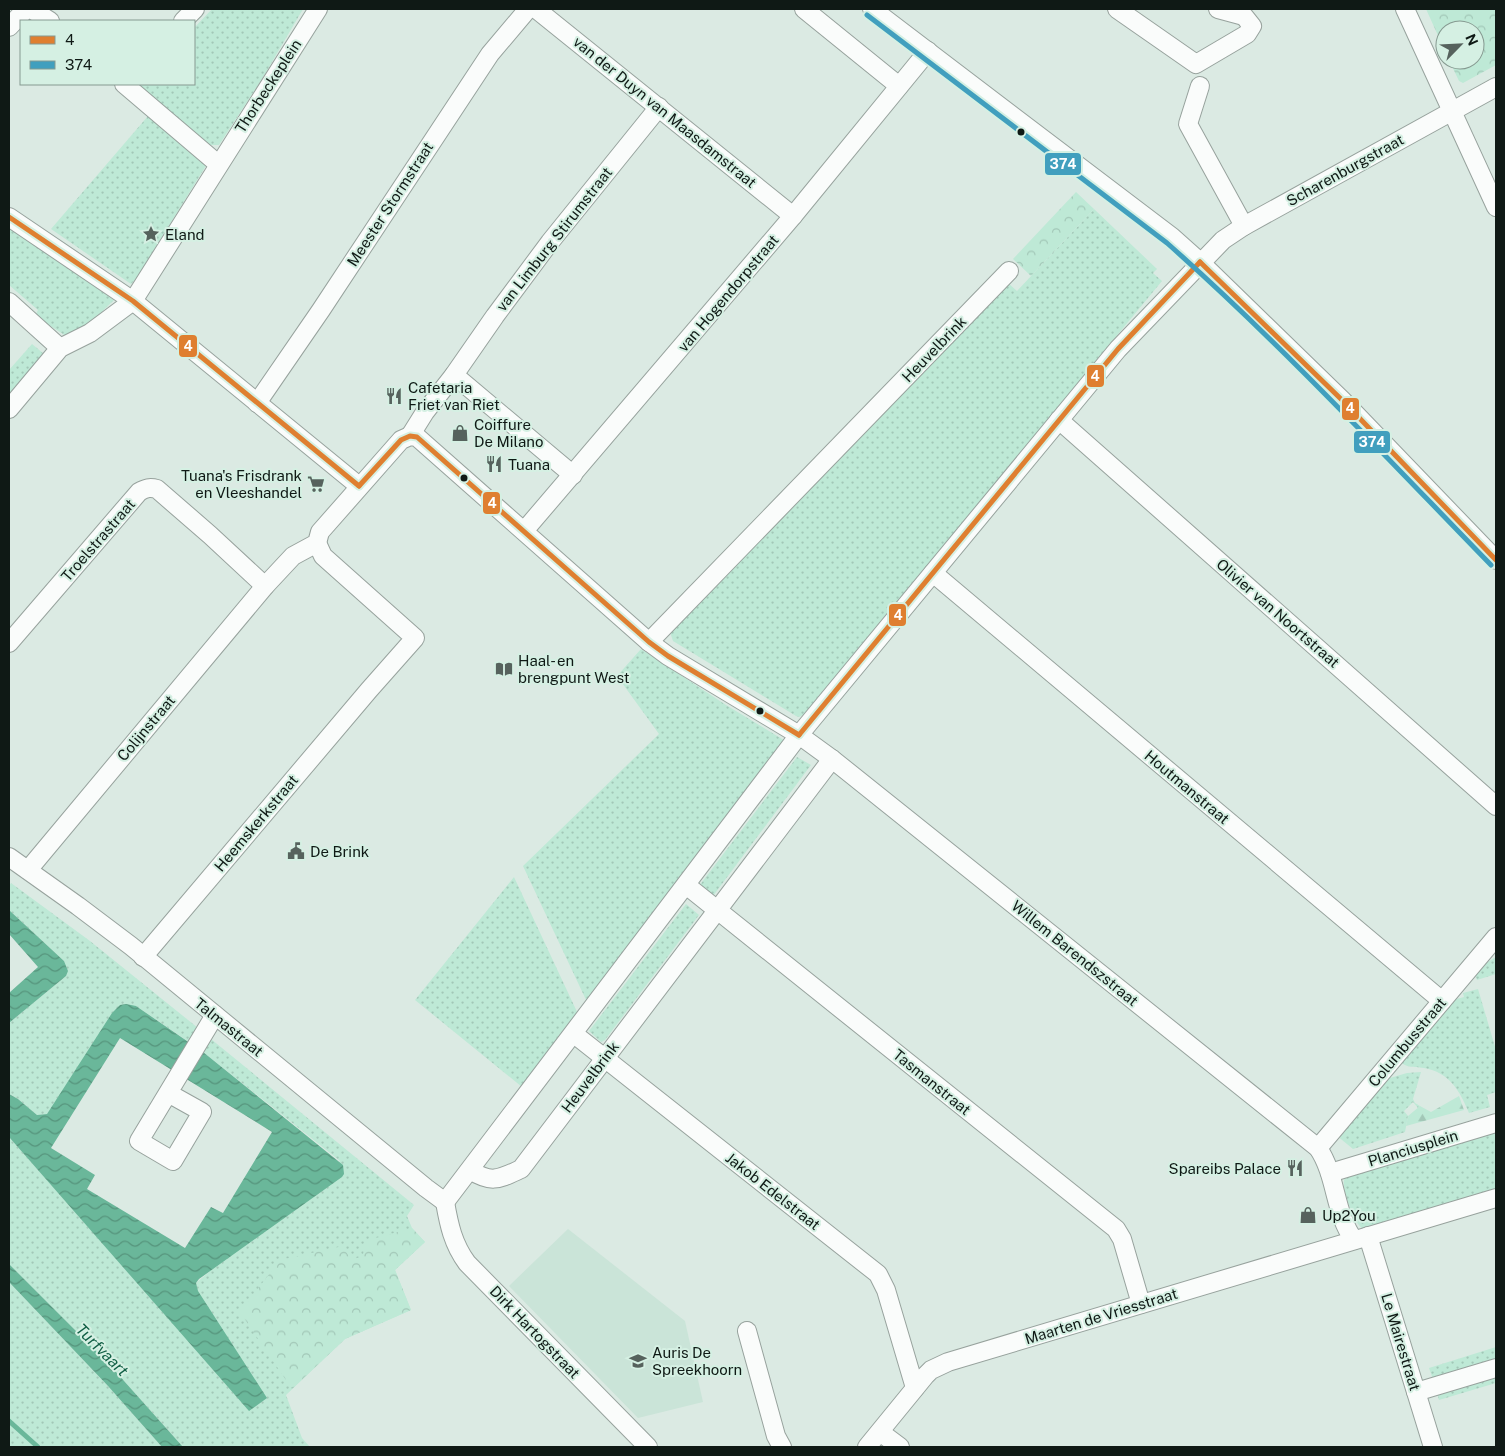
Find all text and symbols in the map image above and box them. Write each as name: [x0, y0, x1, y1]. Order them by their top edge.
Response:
legend: [20, 20, 195, 85]
north arrow: [1435, 20, 1485, 70]
text: 4: [65, 31, 74, 48]
text: N: [1462, 31, 1481, 48]
street label: van der Duyn van Maasdamstraat: [570, 33, 760, 191]
street label: Thorbeckeplein: [231, 36, 305, 136]
text: 374: [65, 56, 92, 73]
unlabelled marker: [1016, 127, 1026, 137]
street label: Scharenburgstraat: [1283, 131, 1407, 209]
street label: Meester Stormstraat: [343, 139, 437, 269]
line badge: 374: [1044, 152, 1082, 176]
text: 374: [1050, 156, 1076, 172]
street label: van Limburg Stirumstraat: [493, 164, 615, 314]
place icon: Eland: [141, 224, 161, 244]
place label: Eland: [165, 226, 204, 243]
street label: van Hogendorpstraat: [674, 231, 782, 355]
street label: Heuvelbrink: [898, 313, 970, 385]
line badge: 4: [178, 334, 198, 358]
text: 4: [183, 338, 193, 354]
line badge: 4: [1086, 364, 1105, 388]
text: 4: [1090, 368, 1100, 384]
place label: Cafetaria Friet van Riet: [408, 379, 500, 413]
restaurant icon: Cafetaria Friet van Riet: [384, 386, 404, 406]
line badge: 4: [1341, 397, 1360, 421]
text: 4: [1345, 400, 1355, 416]
place label: Coiffure De Milano: [474, 416, 543, 450]
shop icon: Coiffure De Milano: [450, 423, 470, 443]
line badge: 374: [1353, 430, 1391, 454]
text: 374: [1359, 434, 1385, 450]
restaurant icon: Tuana: [484, 454, 504, 474]
place label: Tuana: [508, 456, 550, 473]
place label: Tuana's Frisdrank en Vleeshandel: [181, 467, 302, 501]
unlabelled marker: [459, 473, 469, 483]
supermarket icon: Tuana's Frisdrank en Vleeshandel: [306, 474, 326, 494]
line badge: 4: [482, 491, 501, 515]
street label: Troelstrastraat: [58, 495, 138, 585]
text: 4: [487, 495, 497, 511]
street label: Olivier van Noortstraat: [1213, 555, 1343, 671]
line badge: 4: [888, 603, 907, 627]
text: 4: [893, 607, 903, 623]
place label: Haal- en brengpunt West: [518, 652, 630, 686]
library icon: Haal- en brengpunt West: [494, 659, 514, 679]
street label: Colijnstraat: [114, 692, 178, 764]
unlabelled marker: [755, 706, 765, 716]
street label: Houtmanstraat: [1141, 747, 1233, 827]
street label: Heemskerkstraat: [211, 771, 301, 875]
public building icon: De Brink: [286, 841, 306, 861]
place label: De Brink: [310, 843, 369, 860]
street label: Willem Barendszstraat: [1008, 897, 1142, 1009]
street label: Talmastraat: [191, 994, 267, 1060]
street label: Columbusstraat: [1365, 994, 1449, 1090]
street label: Heuvelbrink: [558, 1038, 622, 1116]
street label: Tasmanstraat: [890, 1046, 974, 1118]
street label: Planciusplein: [1366, 1126, 1460, 1170]
street label: Jakob Edelstraat: [722, 1149, 824, 1233]
restaurant icon: Spareibs Palace: [1285, 1158, 1305, 1178]
place label: Spareibs Palace: [1169, 1160, 1281, 1177]
shop icon: Up2You: [1298, 1205, 1318, 1225]
place label: Up2You: [1322, 1207, 1376, 1224]
street label: Dirk Hartogstraat: [487, 1282, 583, 1382]
street label: Maarten de Vriesstraat: [1023, 1285, 1180, 1347]
street label: Le Mairestraat: [1378, 1291, 1424, 1393]
water label: Turfvaart: [72, 1320, 132, 1380]
place label: Auris De Spreekhoorn: [652, 1344, 742, 1378]
school or university icon: Auris De Spreekhoorn: [628, 1351, 648, 1371]

